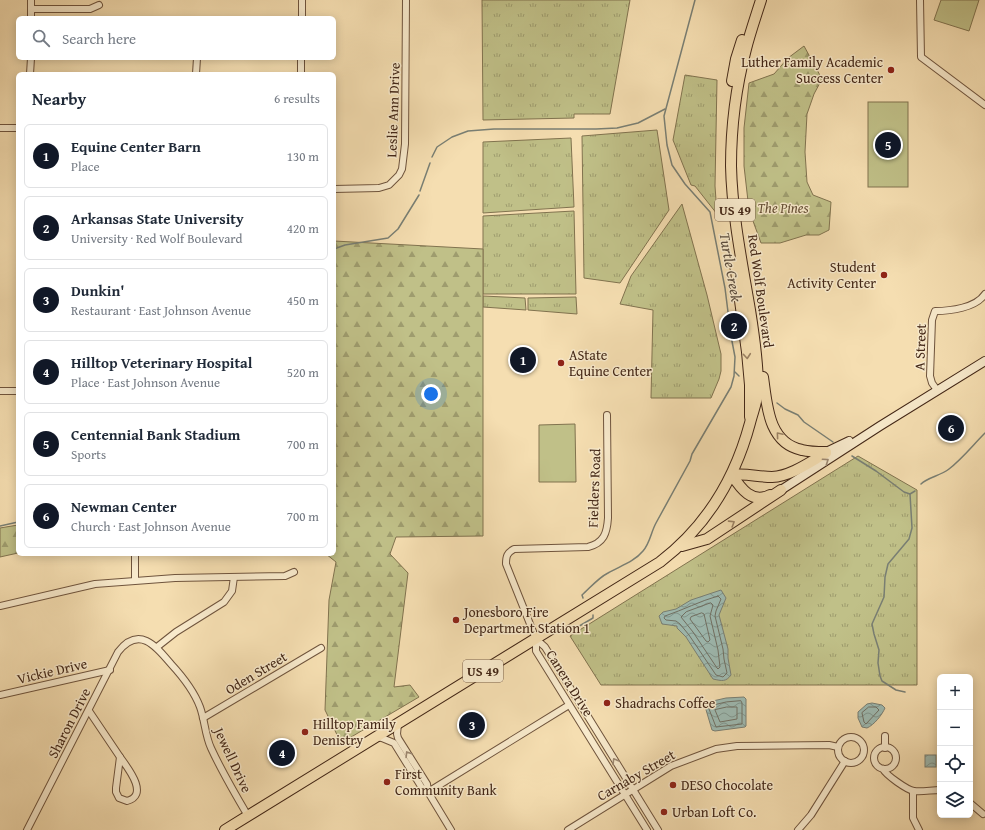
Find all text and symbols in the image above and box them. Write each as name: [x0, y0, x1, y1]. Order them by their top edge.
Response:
search box: [16, 16, 336, 60]
icon: search: [30, 27, 52, 49]
text: Search here: [62, 28, 136, 49]
place label: Luther Family Academic Success Center: [741, 52, 883, 88]
street label: Leslie Ann Drive: [381, 62, 405, 158]
marker: Luther Family Academic Success Center: [886, 65, 896, 75]
text: Nearby: [32, 86, 86, 111]
text: 6 results: [274, 89, 320, 108]
pin: 5: [875, 130, 901, 160]
text: Equine Center Barn: [71, 136, 201, 157]
text: 1: [43, 147, 49, 166]
text: 130 m: [287, 147, 319, 166]
text: Place: [71, 157, 100, 176]
park label: The Pines: [757, 198, 809, 218]
road number: US 49: [715, 199, 755, 221]
text: Arkansas State University: [71, 208, 244, 229]
text: 2: [43, 219, 49, 238]
text: 420 m: [287, 219, 319, 238]
text: University · Red Wolf Boulevard: [71, 229, 242, 248]
water label: Turtle Creek: [715, 231, 747, 304]
street label: Red Wolf Boulevard: [743, 233, 779, 350]
place label: Student Activity Center: [787, 257, 876, 293]
marker: Student Activity Center: [879, 270, 889, 280]
text: Dunkin': [71, 280, 124, 301]
text: 3: [43, 291, 49, 310]
text: 450 m: [287, 291, 319, 310]
text: Restaurant · East Johnson Avenue: [71, 301, 251, 320]
pin: 2: [721, 311, 747, 341]
street label: A Street: [909, 323, 931, 371]
pin: 1: [510, 345, 536, 375]
place label: AState Equine Center: [569, 345, 652, 381]
text: Hilltop Veterinary Hospital: [71, 352, 252, 373]
one-way arrow: [742, 353, 751, 359]
marker: AState Equine Center: [556, 358, 566, 368]
text: 4: [43, 363, 49, 382]
text: 520 m: [287, 363, 319, 382]
text: Place · East Johnson Avenue: [71, 373, 220, 392]
your location: [421, 384, 441, 404]
pin: 6: [938, 413, 964, 443]
text: Centennial Bank Stadium: [71, 424, 240, 445]
one-way arrow: [776, 432, 783, 440]
text: 5: [43, 435, 49, 454]
text: 700 m: [287, 435, 319, 454]
text: Sports: [71, 445, 106, 464]
street label: Fielders Road: [583, 448, 605, 528]
one-way arrow: [822, 458, 829, 466]
text: Newman Center: [71, 496, 177, 517]
text: 6: [43, 507, 49, 526]
text: 700 m: [287, 507, 319, 526]
text: Church · East Johnson Avenue: [71, 517, 231, 536]
one-way arrow: [728, 520, 735, 527]
place label: Jonesboro Fire Department Station 1: [462, 602, 590, 638]
marker: Jonesboro Fire Department Station 1: [451, 615, 461, 625]
street label: Canera Drive: [542, 646, 599, 721]
street label: Oden Street: [221, 647, 291, 699]
street label: Vickie Drive: [15, 653, 89, 689]
road number: US 49: [463, 660, 503, 682]
map controls: [937, 674, 973, 818]
button: +: [937, 674, 973, 710]
street label: Sharon Drive: [43, 684, 95, 762]
place label: Shadrachs Coffee: [615, 693, 716, 713]
marker: Shadrachs Coffee: [602, 698, 612, 708]
pin: 3: [459, 710, 485, 740]
button: −: [937, 710, 973, 746]
place label: Hilltop Family Denistry: [313, 714, 396, 750]
street label: Jewell Drive: [208, 722, 257, 796]
marker: Hilltop Family Denistry: [300, 727, 310, 737]
pin: 4: [269, 738, 295, 768]
street label: Carnaby Street: [593, 745, 679, 805]
button: locate: [937, 746, 973, 782]
one-way arrow: [405, 751, 413, 758]
one-way arrow: [612, 758, 620, 765]
place label: First Community Bank: [395, 764, 497, 800]
place label: DESO Chocolate: [681, 775, 773, 795]
marker: First Community Bank: [382, 777, 392, 787]
marker: DESO Chocolate: [668, 780, 678, 790]
button: layers: [937, 782, 973, 818]
place label: Urban Loft Co.: [672, 802, 756, 822]
marker: Urban Loft Co.: [659, 807, 669, 817]

